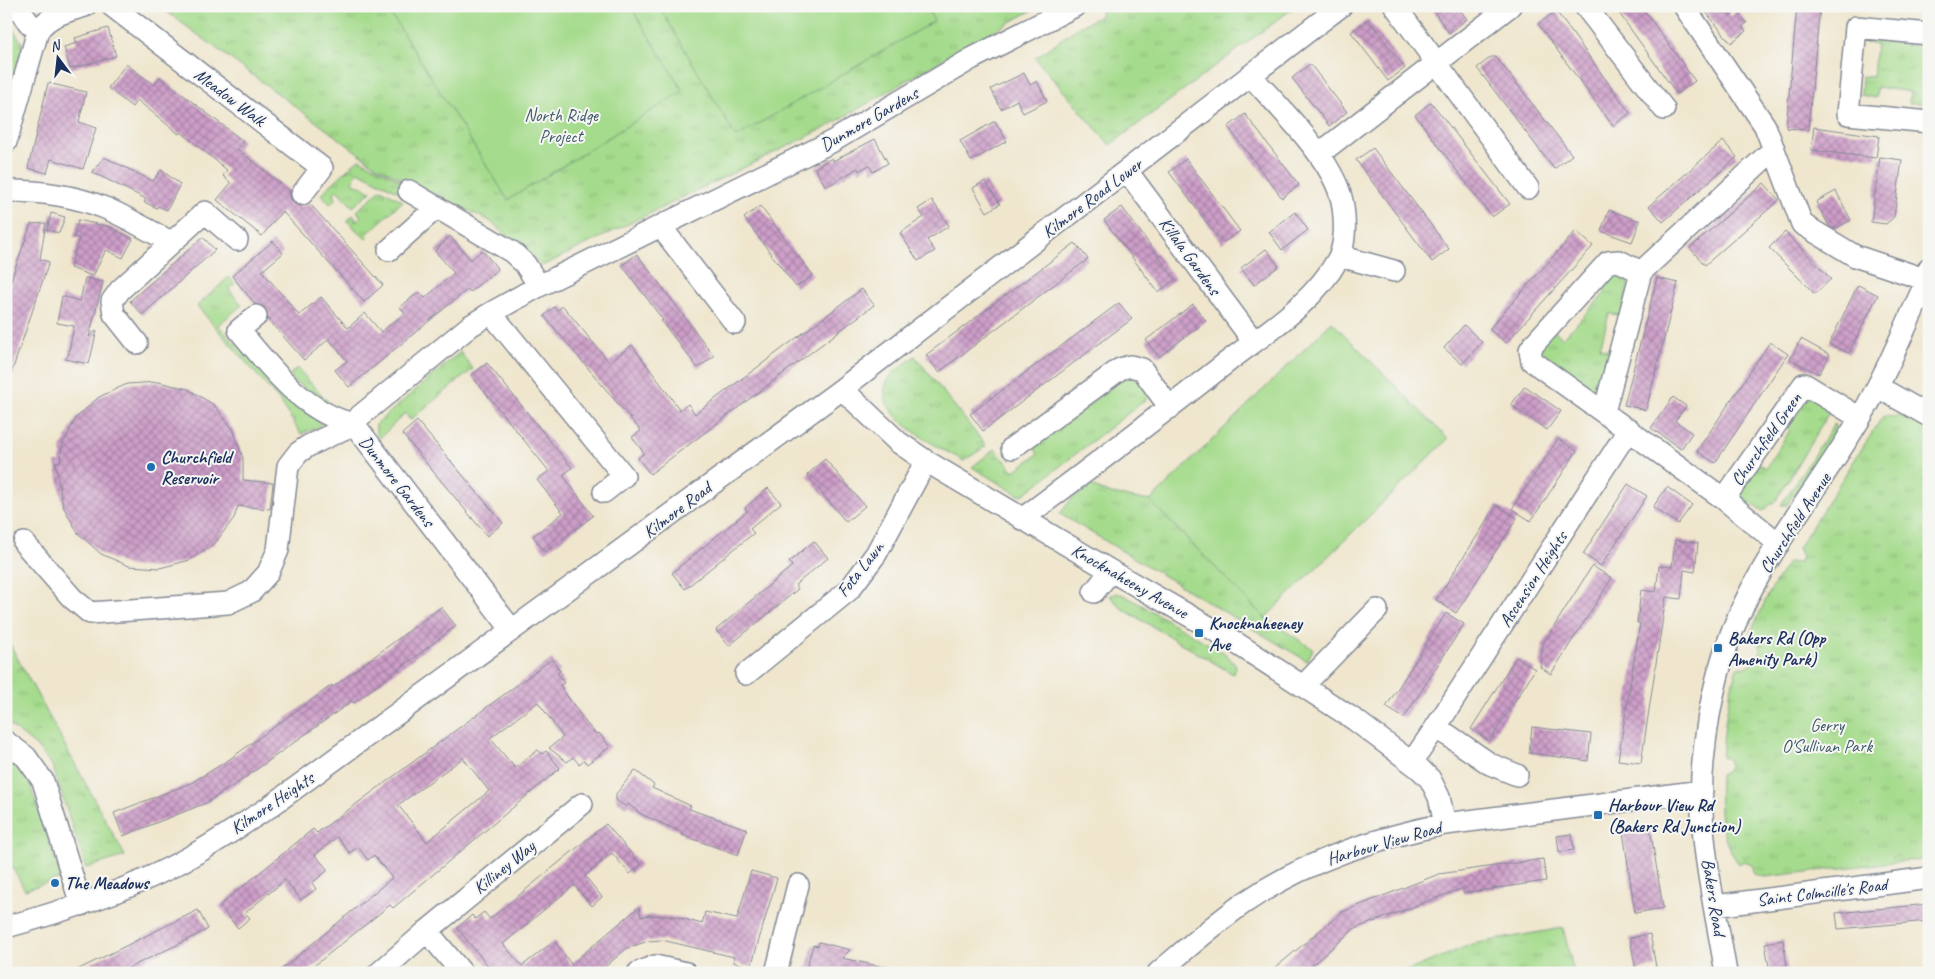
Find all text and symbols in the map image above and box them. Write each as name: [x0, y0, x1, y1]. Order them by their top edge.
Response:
north arrow: [32, 32, 82, 82]
text: N: [48, 36, 63, 55]
street label: Meadow Walk: [190, 63, 271, 132]
street label: Dunmore Gardens: [816, 81, 924, 156]
park label: North Ridge Project: [524, 104, 599, 147]
street label: Kilmore Road Lower: [1038, 152, 1148, 243]
street label: Killala Gardens: [1154, 213, 1227, 301]
street label: Churchfield Green: [1726, 387, 1807, 490]
street label: Dunmore Gardens: [355, 431, 441, 532]
place label: Churchfield Reservoir: [161, 446, 234, 489]
marker: Churchfield Reservoir: [145, 461, 157, 473]
street label: Churchfield Avenue: [1754, 468, 1836, 577]
street label: Kilmore Road: [639, 475, 718, 543]
street label: Ascension Heights: [1494, 525, 1573, 631]
street label: Fota Lawn: [832, 536, 889, 601]
street label: Knocknaheeny Avenue: [1068, 539, 1193, 624]
place label: Knocknaheeney Ave: [1209, 612, 1304, 655]
marker: Knocknaheeney Ave: [1193, 627, 1205, 639]
place label: Bakers Rd (Opp Amenity Park): [1728, 627, 1827, 670]
marker: Bakers Rd (Opp Amenity Park): [1712, 642, 1724, 654]
park label: Gerry O'Sullivan Park: [1782, 714, 1873, 757]
street label: Kilmore Heights: [226, 766, 319, 839]
place label: Harbour View Rd (Bakers Rd Junction): [1608, 794, 1741, 837]
marker: Harbour View Rd (Bakers Rd Junction): [1592, 809, 1604, 821]
street label: Harbour View Road: [1324, 815, 1447, 870]
street label: Killiney Way: [469, 834, 541, 899]
street label: Bakers Road: [1697, 857, 1731, 940]
place label: The Meadows: [65, 872, 150, 894]
street label: Saint Colmcille's Road: [1756, 873, 1891, 911]
marker: The Meadows: [49, 877, 61, 889]

